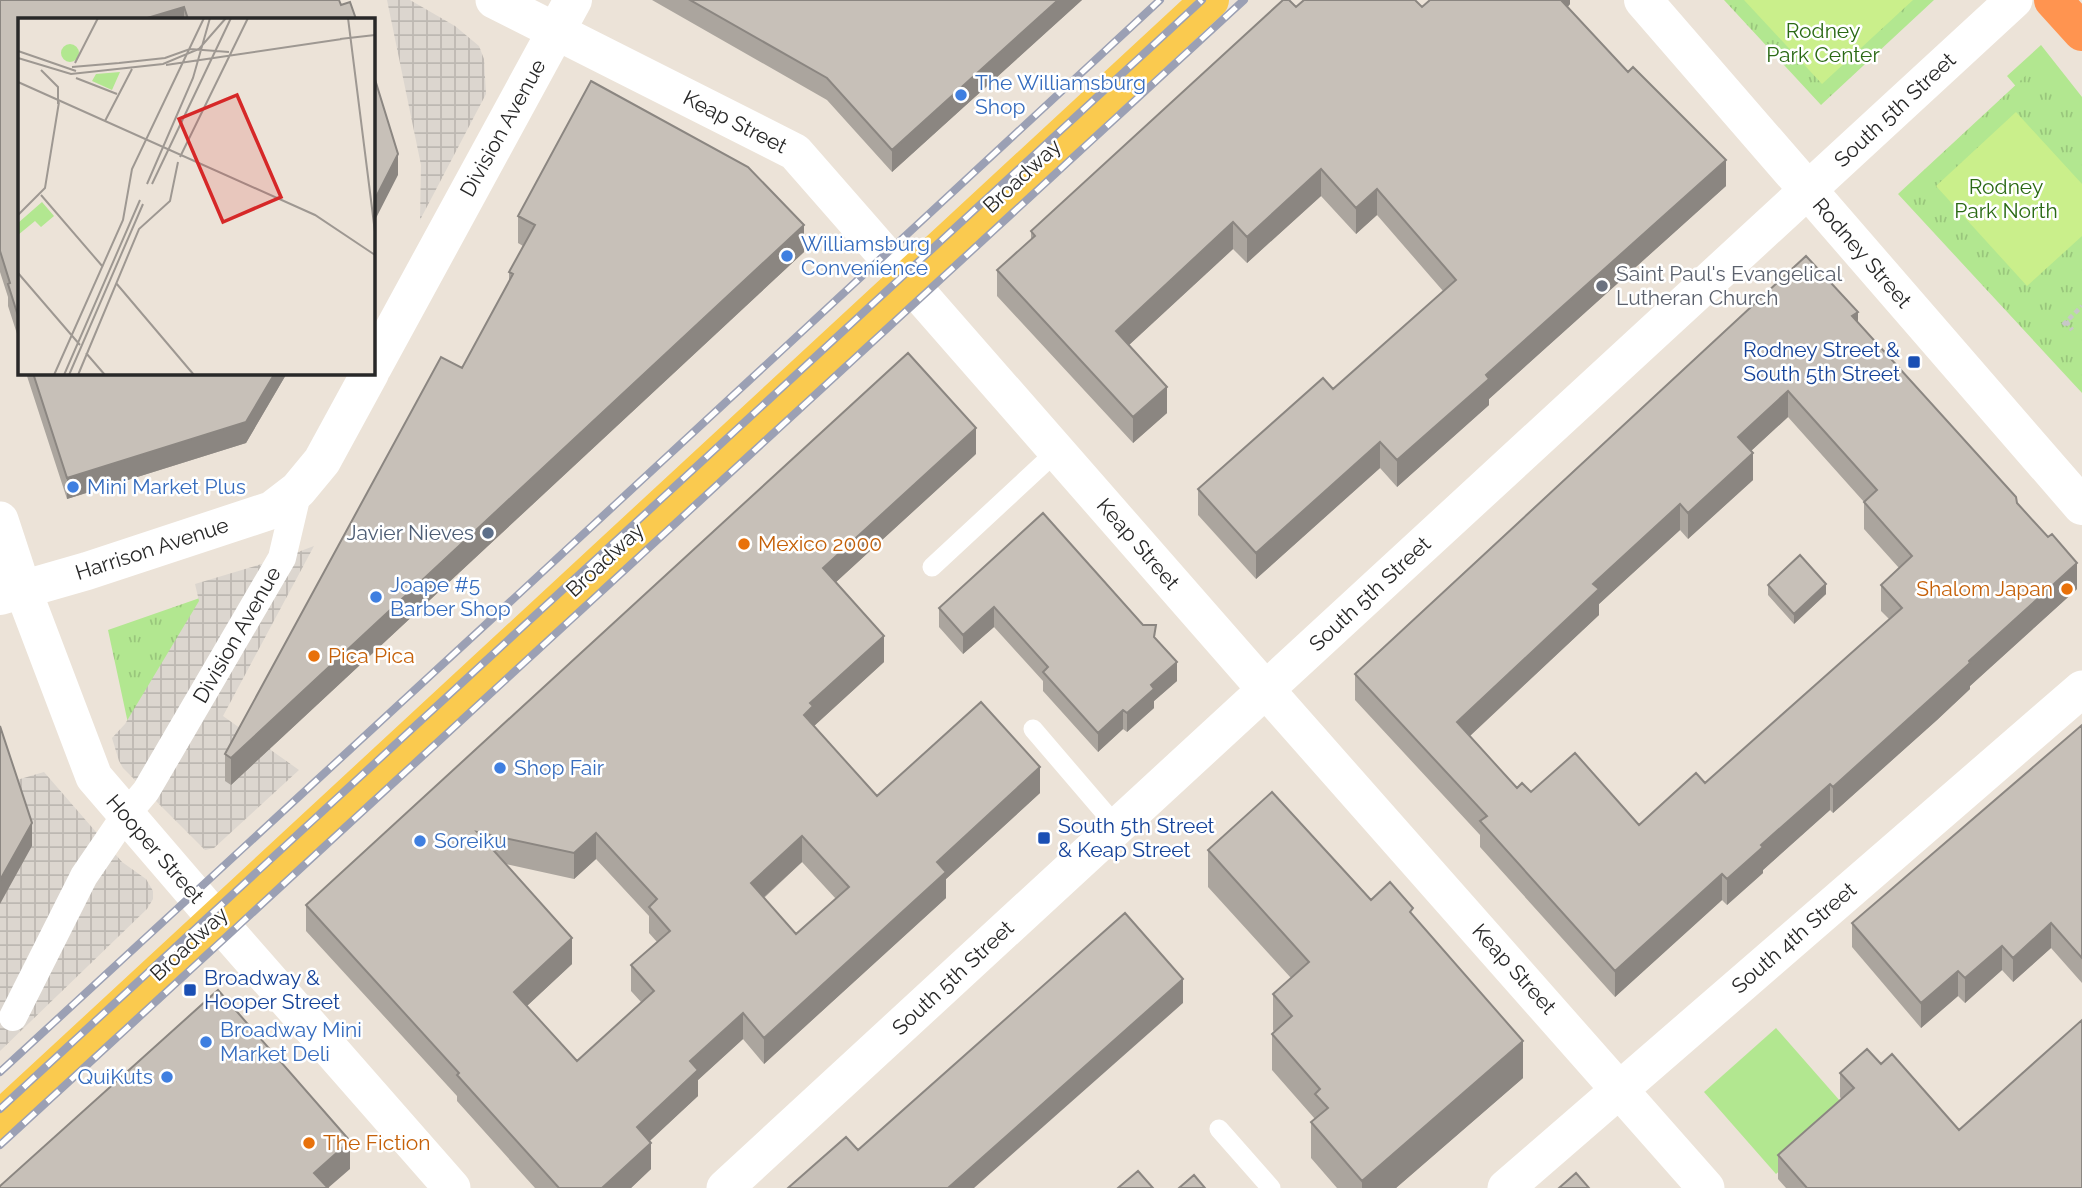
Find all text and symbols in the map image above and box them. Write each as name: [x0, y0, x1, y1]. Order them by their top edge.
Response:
inset map: [18, 18, 374, 374]
park label: Rodney Park Center: [1766, 18, 1880, 67]
street label: South 5th Street: [1829, 47, 1960, 172]
street label: Division Avenue: [454, 55, 551, 201]
place label: The Williamsburg Shop: [975, 70, 1146, 119]
street label: Keap Street: [679, 85, 791, 158]
marker: The Williamsburg Shop: [953, 87, 969, 103]
street label: Broadway: [978, 133, 1066, 218]
park label: Rodney Park North: [1954, 174, 2058, 223]
street label: Rodney Street: [1808, 193, 1917, 313]
place label: Williamsburg Convenience: [801, 231, 930, 280]
marker: Williamsburg Convenience: [779, 248, 795, 264]
place label: Saint Paul's Evangelical Lutheran Church: [1616, 261, 1843, 310]
marker: Saint Paul's Evangelical Lutheran Church: [1594, 278, 1610, 294]
place label: Rodney Street & South 5th Street: [1743, 337, 1900, 386]
marker: Rodney Street & South 5th Street: [1906, 354, 1922, 370]
place label: Mini Market Plus: [87, 474, 246, 499]
marker: Mini Market Plus: [65, 479, 81, 495]
street label: Keap Street: [1092, 493, 1185, 595]
street label: Harrison Avenue: [72, 512, 232, 585]
street label: Broadway: [561, 517, 649, 602]
place label: Javier Nieves: [347, 520, 474, 545]
marker: Javier Nieves: [480, 525, 496, 541]
place label: Mexico 2000: [758, 531, 882, 556]
street label: South 5th Street: [1304, 531, 1435, 656]
marker: Mexico 2000: [736, 536, 752, 552]
street label: Division Avenue: [187, 562, 286, 707]
place label: Joape #5 Barber Shop: [390, 572, 511, 621]
place label: Shalom Japan: [1916, 576, 2053, 601]
marker: Shalom Japan: [2059, 581, 2075, 597]
marker: Joape #5 Barber Shop: [368, 589, 384, 605]
place label: Pica Pica: [328, 643, 415, 668]
marker: Pica Pica: [306, 648, 322, 664]
place label: Shop Fair: [514, 755, 605, 780]
marker: Shop Fair: [492, 760, 508, 776]
street label: Hooper Street: [101, 789, 209, 908]
place label: South 5th Street & Keap Street: [1058, 813, 1215, 862]
place label: Soreiku: [434, 828, 507, 853]
marker: South 5th Street & Keap Street: [1036, 830, 1052, 846]
marker: Soreiku: [412, 833, 428, 849]
street label: South 4th Street: [1726, 877, 1861, 998]
street label: Broadway: [145, 901, 233, 986]
street label: South 5th Street: [887, 915, 1018, 1040]
street label: Keap Street: [1467, 918, 1562, 1019]
place label: Broadway & Hooper Street: [204, 965, 340, 1014]
marker: Broadway & Hooper Street: [182, 982, 198, 998]
place label: Broadway Mini Market Deli: [220, 1017, 362, 1066]
marker: Broadway Mini Market Deli: [198, 1034, 214, 1050]
place label: QuiKuts: [77, 1064, 153, 1089]
marker: QuiKuts: [159, 1069, 175, 1085]
place label: The Fiction: [323, 1130, 431, 1155]
marker: The Fiction: [301, 1135, 317, 1151]

